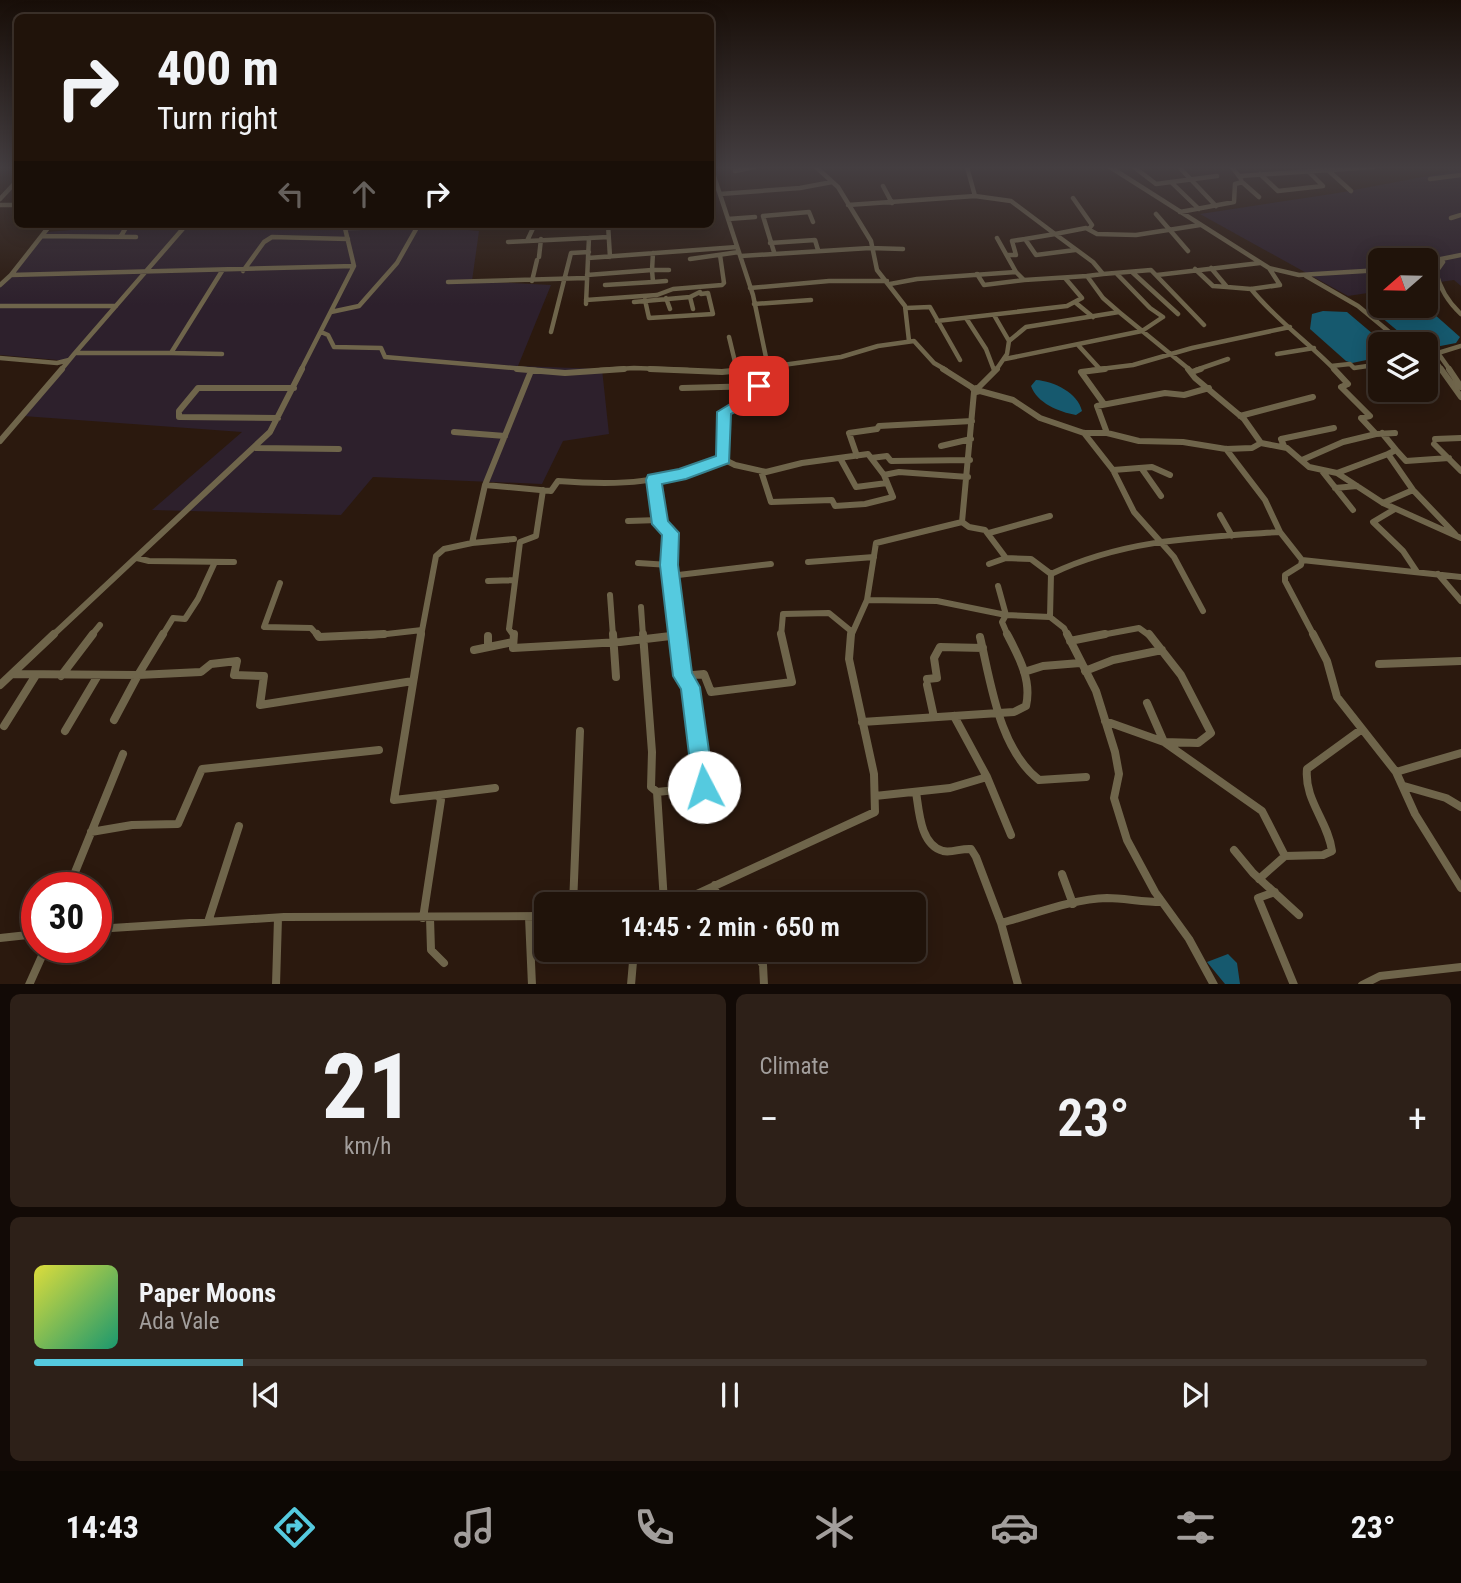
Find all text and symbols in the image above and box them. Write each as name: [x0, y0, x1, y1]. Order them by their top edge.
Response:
text: 400 m: [157, 40, 279, 97]
icon: right: [42, 42, 133, 133]
text: Turn right: [157, 99, 278, 137]
icon: left: [272, 175, 310, 213]
icon: ahead: [345, 175, 383, 213]
icon: right: [418, 175, 456, 213]
north arrow: [1368, 248, 1438, 318]
map controls: [1368, 248, 1438, 402]
button: layers: [1368, 332, 1438, 402]
pin: [729, 356, 789, 416]
icon: arrive: [740, 367, 778, 405]
position arrow: [667, 750, 741, 824]
speed limit sign: 30: [21, 872, 112, 963]
text: 14:45 · 2 min · 650 m: [620, 912, 840, 942]
text: 21: [322, 1034, 414, 1140]
text: Climate: [760, 1053, 829, 1080]
text: 23°: [1057, 1088, 1129, 1149]
text: −: [760, 1097, 779, 1141]
text: +: [1408, 1097, 1427, 1141]
text: km/h: [344, 1133, 391, 1160]
text: Paper Moons: [139, 1278, 276, 1308]
text: Ada Vale: [139, 1308, 219, 1335]
icon: previous: [247, 1376, 285, 1414]
icon: pause: [711, 1376, 749, 1414]
icon: next: [1176, 1376, 1214, 1414]
icon: directions: [270, 1503, 319, 1552]
icon: music: [450, 1503, 499, 1552]
icon: phone: [630, 1503, 679, 1552]
icon: climate: [810, 1503, 859, 1552]
icon: car: [990, 1503, 1039, 1552]
icon: filters: [1171, 1503, 1220, 1552]
text: 14:43: [66, 1508, 139, 1546]
text: 23°: [1351, 1508, 1395, 1546]

